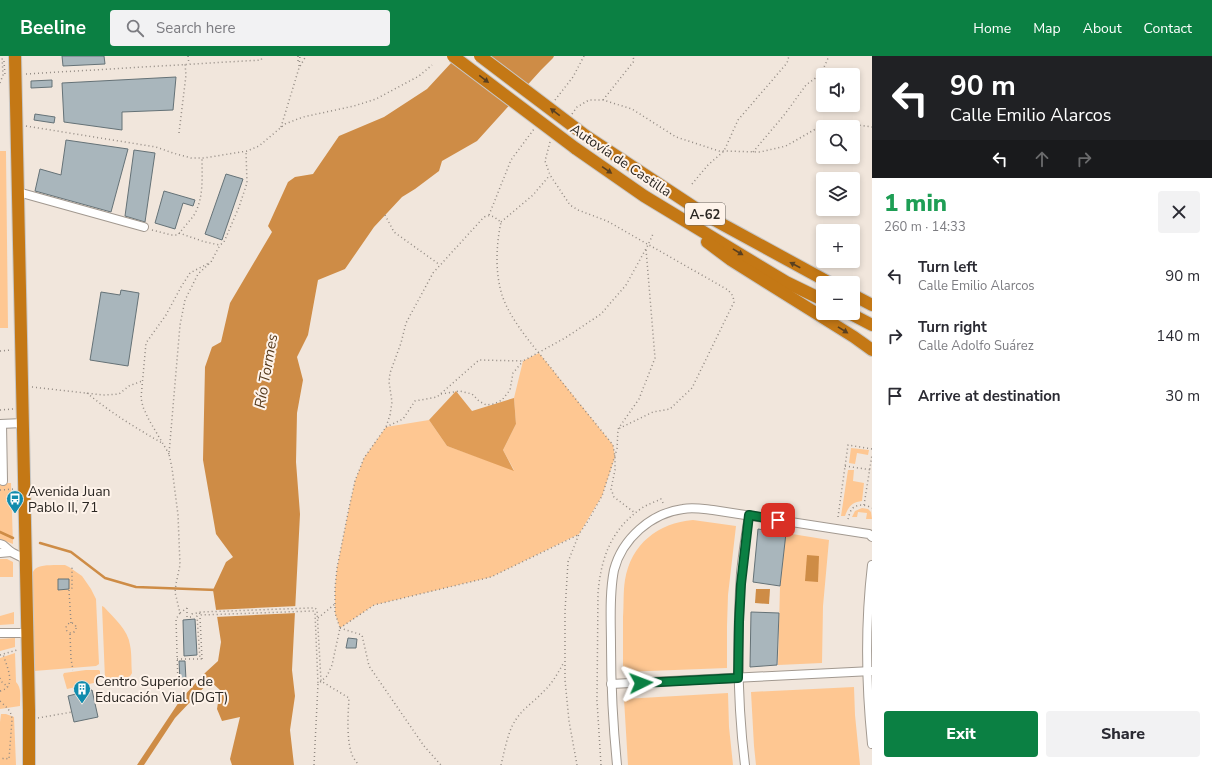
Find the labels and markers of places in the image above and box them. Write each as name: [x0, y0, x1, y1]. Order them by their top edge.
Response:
place label: Avenida Juan Pablo II, 71: [28, 482, 111, 517]
bus stop icon: Avenida Juan Pablo II, 71: [5, 489, 25, 514]
pin: [761, 503, 795, 537]
place label: Centro Superior de Educación Vial (DGT): [95, 672, 228, 707]
building icon: Centro Superior de Educación Vial (DGT): [72, 679, 92, 704]

